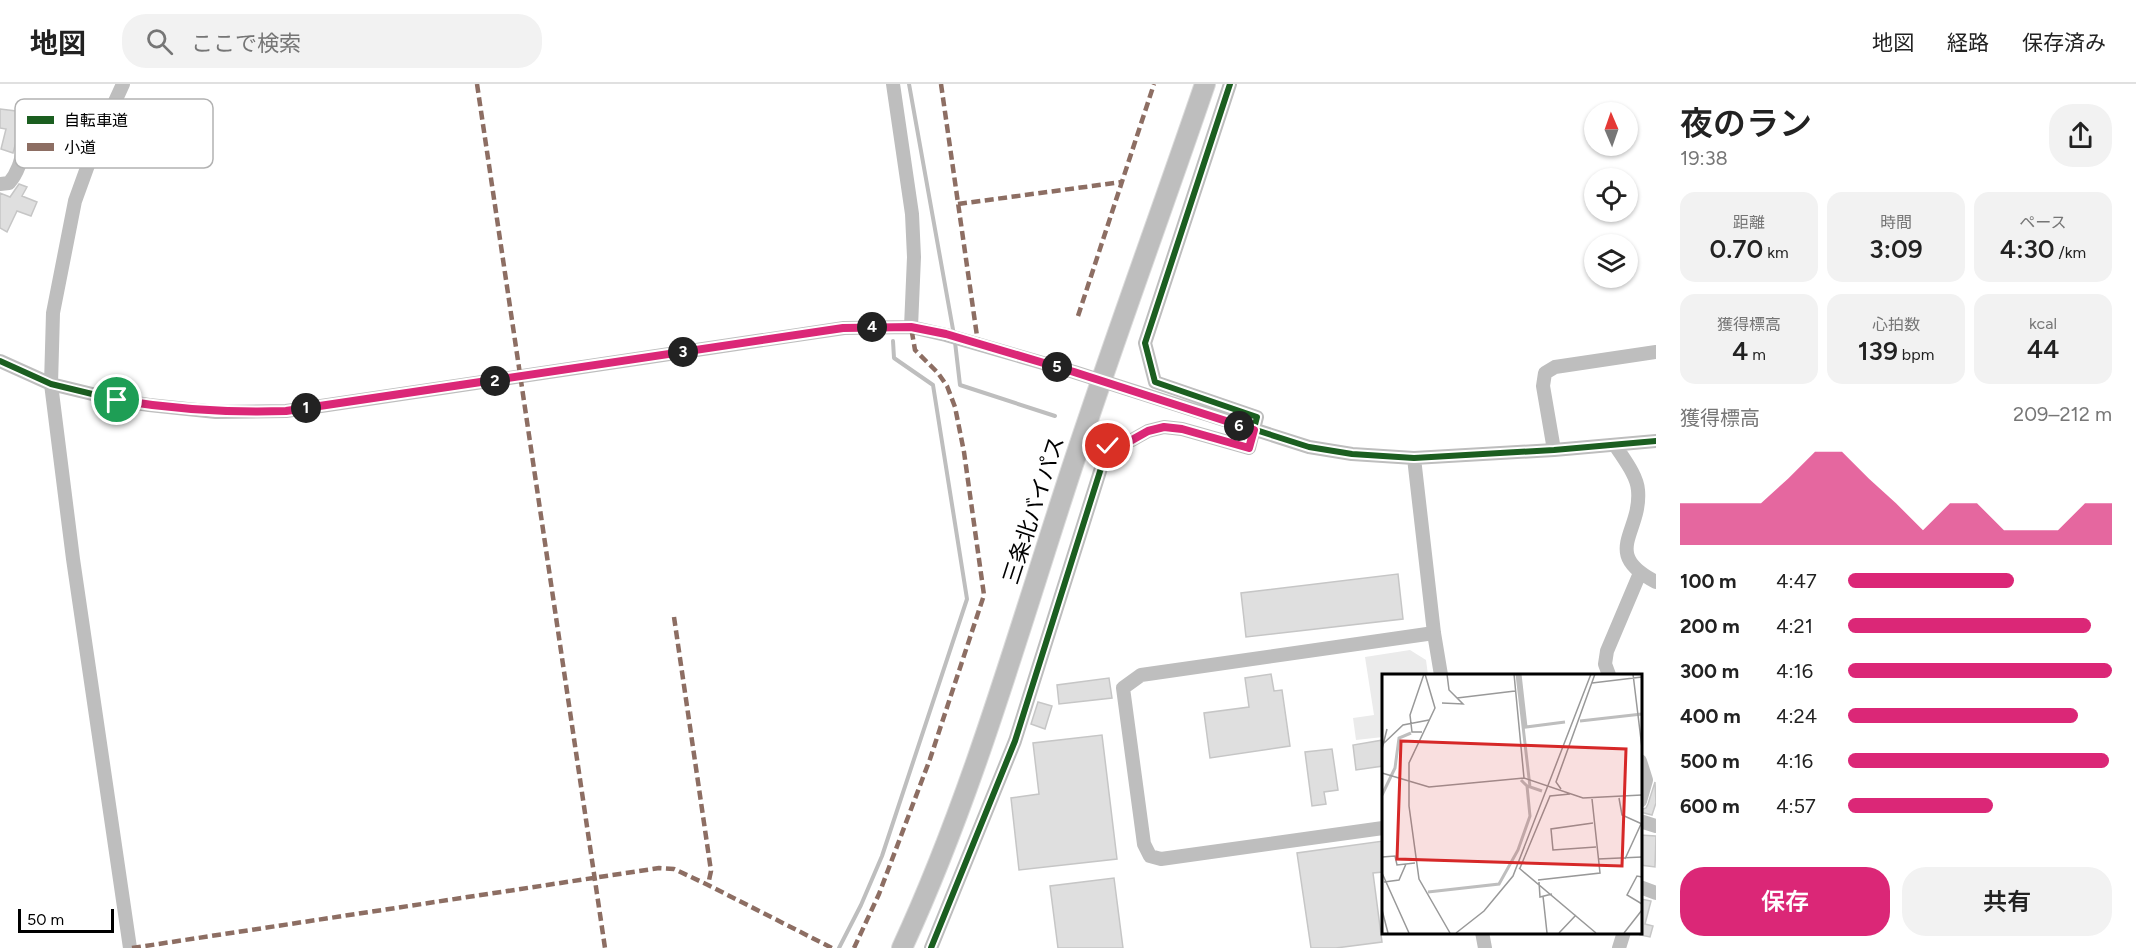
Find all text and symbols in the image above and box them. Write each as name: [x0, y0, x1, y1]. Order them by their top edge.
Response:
search box: [122, 14, 542, 68]
icon: search: [143, 25, 176, 58]
text: 地図: [30, 26, 86, 60]
text: ここで検索: [191, 30, 301, 57]
text: 地図: [1872, 30, 1914, 55]
text: 経路: [1947, 30, 1989, 55]
text: 保存済み: [2022, 30, 2106, 55]
legend: [15, 99, 213, 168]
north arrow: [1584, 102, 1638, 156]
map controls: [1584, 102, 1638, 288]
text: 夜のラン: [1680, 104, 1812, 143]
button: share: [2049, 104, 2112, 167]
text: 自転車道: [64, 111, 128, 130]
text: 小道: [64, 138, 96, 157]
text: 19:38: [1680, 146, 1728, 170]
button: locate: [1584, 168, 1638, 222]
text: 距離: [1733, 213, 1765, 232]
text: 時間: [1880, 213, 1912, 232]
text: ペース: [2019, 213, 2067, 232]
text: 0.70: [1709, 233, 1763, 265]
text: 3:09: [1869, 233, 1923, 265]
text: 4:30: [2000, 233, 2055, 265]
button: layers: [1584, 234, 1638, 288]
text: km: [1763, 243, 1789, 262]
text: /km: [2055, 243, 2086, 262]
pin: 4: [857, 312, 887, 342]
text: kcal: [2029, 314, 2057, 333]
text: 獲得標高: [1717, 315, 1781, 334]
text: 心拍数: [1872, 315, 1920, 334]
text: 4: [867, 317, 877, 336]
text: 44: [2027, 333, 2059, 365]
text: 4: [1732, 335, 1748, 367]
text: 139: [1858, 335, 1898, 367]
pin: 3: [668, 337, 698, 367]
text: 3: [679, 342, 687, 361]
text: m: [1748, 345, 1766, 364]
text: bpm: [1898, 345, 1934, 364]
pin: 5: [1042, 352, 1072, 382]
text: 5: [1052, 357, 1062, 376]
pin: 2: [480, 366, 510, 396]
text: 2: [490, 371, 500, 390]
pin: [91, 374, 142, 425]
icon: arrive: [100, 383, 133, 416]
pin: 1: [291, 393, 321, 423]
text: 1: [303, 398, 309, 417]
text: 209–212 m: [2013, 402, 2112, 426]
text: 獲得標高: [1680, 406, 1760, 430]
pin: 6: [1224, 411, 1254, 441]
text: 6: [1234, 416, 1244, 435]
pin: [1082, 420, 1133, 471]
icon: check: [1091, 429, 1124, 462]
street label: 三条北バイパス: [997, 433, 1070, 587]
text: 100 m: [1680, 569, 1737, 593]
text: 4:47: [1776, 569, 1817, 593]
text: 200 m: [1680, 614, 1740, 638]
text: 4:21: [1776, 614, 1813, 638]
text: 300 m: [1680, 659, 1739, 683]
text: 4:16: [1776, 659, 1813, 683]
inset map: [1382, 674, 1641, 933]
text: 400 m: [1680, 704, 1741, 728]
text: 4:24: [1776, 704, 1817, 728]
text: 500 m: [1680, 749, 1740, 773]
text: 4:16: [1776, 749, 1813, 773]
text: 600 m: [1680, 794, 1740, 818]
text: 4:57: [1776, 794, 1816, 818]
button: 保存: [1680, 867, 1890, 936]
button: 共有: [1902, 867, 2112, 936]
scale bar: [18, 906, 114, 934]
text: 50 m: [27, 910, 64, 929]

